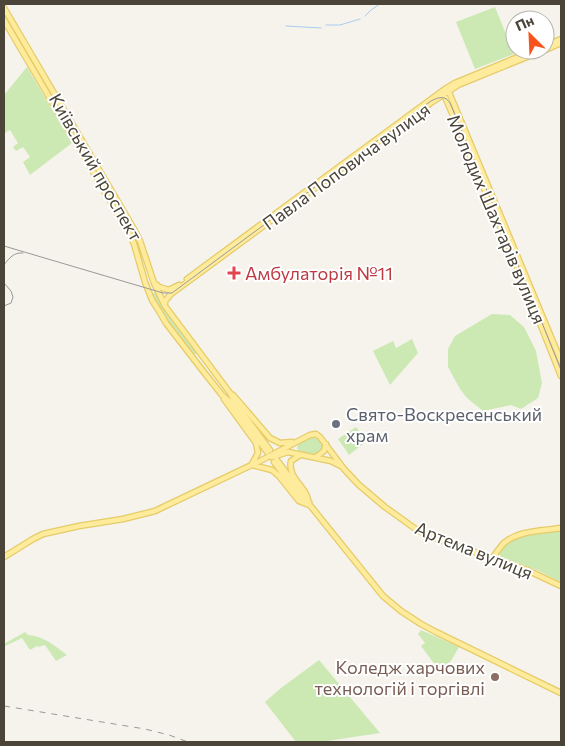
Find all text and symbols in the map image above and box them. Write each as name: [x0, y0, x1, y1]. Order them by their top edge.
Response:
north arrow: [505, 10, 555, 60]
text: Пн: [513, 11, 536, 34]
street label: Київський проспект: [45, 89, 147, 245]
street label: Павла Поповича вулиця: [258, 98, 434, 234]
street label: Молодих Шахтарів вулиця: [443, 111, 551, 327]
place label: Амбулаторія №11: [245, 262, 393, 284]
marker: Амбулаторія №11: [227, 266, 241, 280]
place label: Свято-Воскресенський храм: [346, 403, 542, 446]
marker: Свято-Воскресенський храм: [330, 418, 342, 430]
street label: Артема вулиця: [412, 516, 536, 584]
place label: Коледж харчових технологій і торгівлі: [314, 656, 485, 699]
marker: Коледж харчових технологій і торгівлі: [489, 671, 501, 683]

